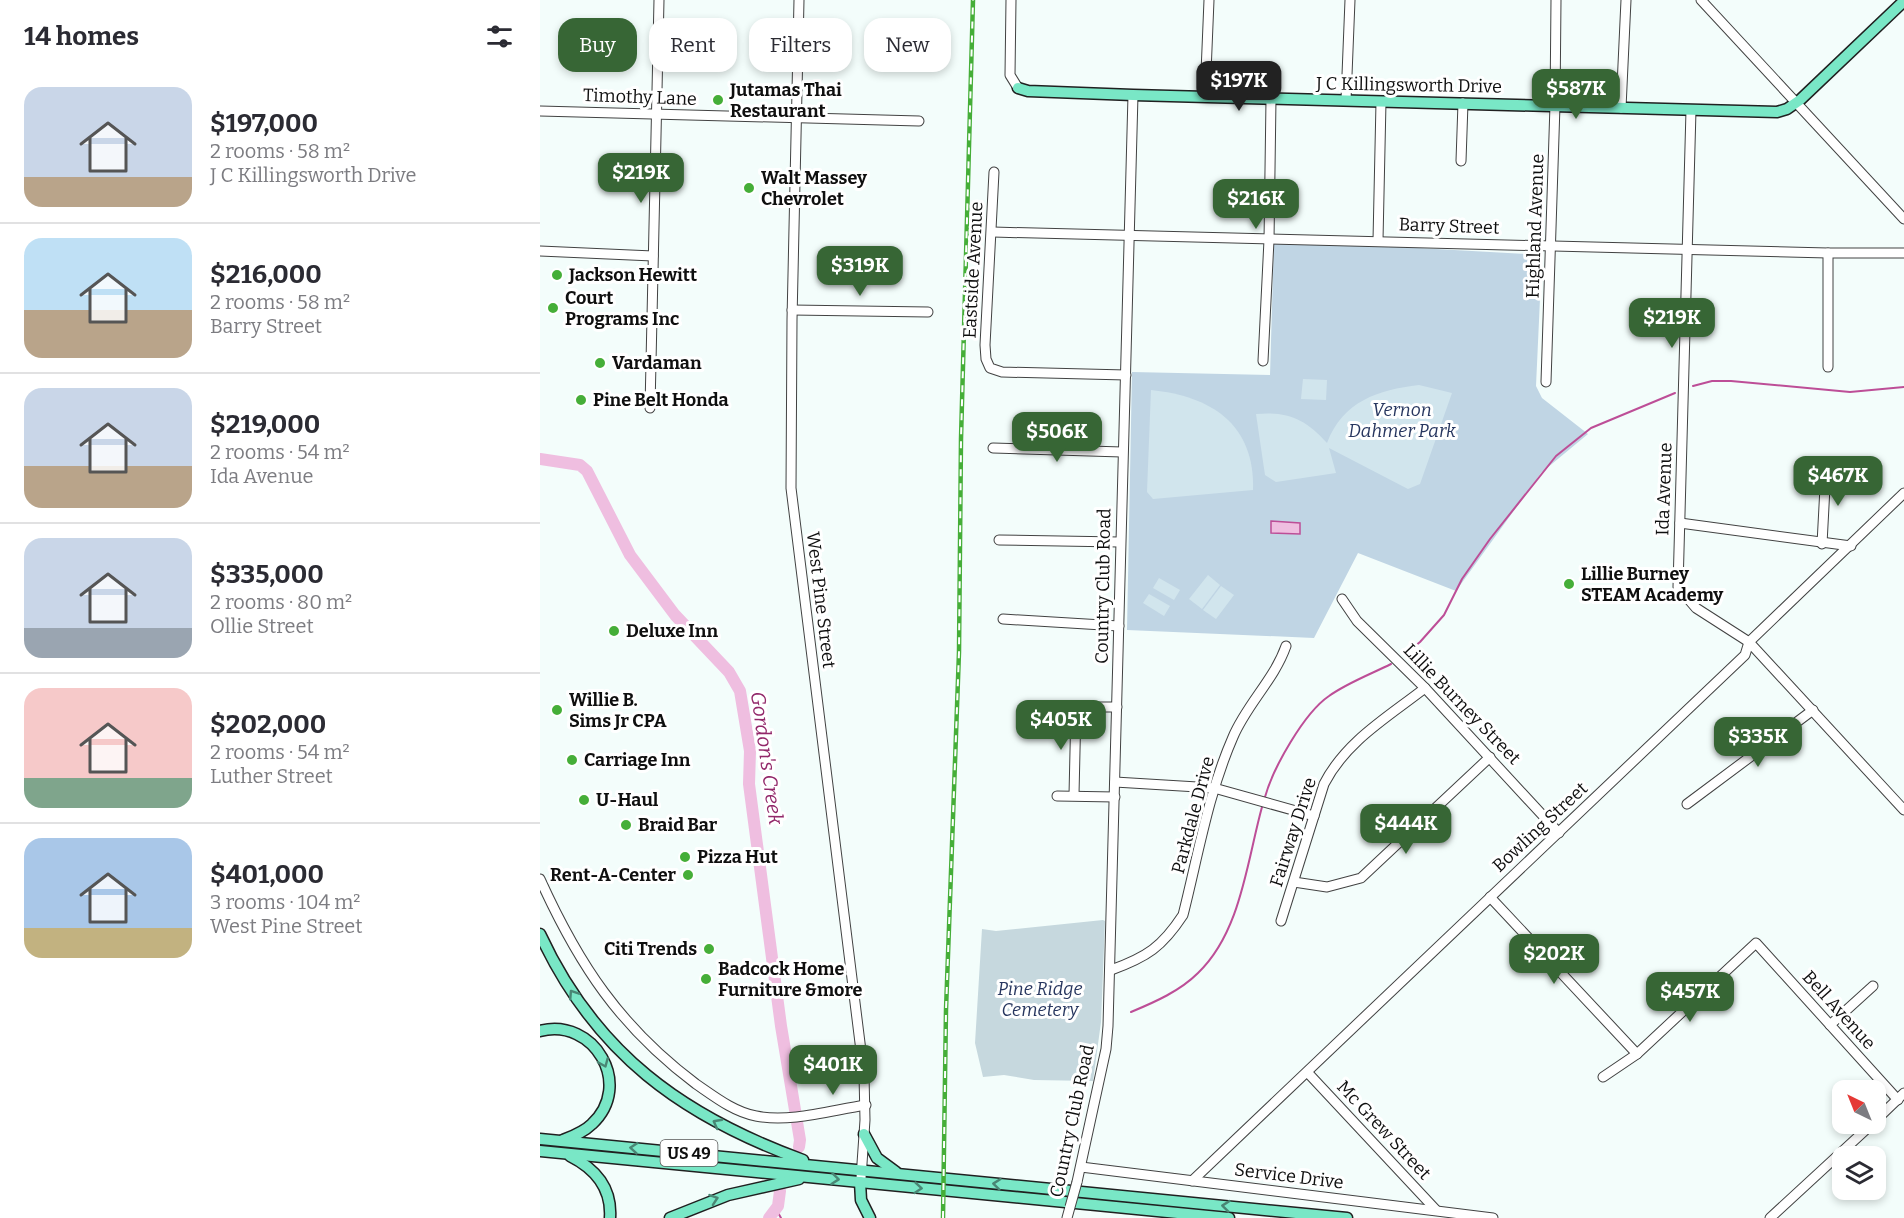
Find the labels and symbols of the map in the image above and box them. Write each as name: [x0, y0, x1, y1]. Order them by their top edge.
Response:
pin: $197K: [1197, 61, 1281, 112]
pin: $587K: [1534, 69, 1618, 120]
street label: J C Killingsworth Drive: [1315, 72, 1502, 98]
place label: Jutamas Thai Restaurant: [729, 79, 842, 122]
street label: Timothy Lane: [583, 84, 697, 110]
marker: Jutamas Thai Restaurant: [711, 93, 725, 107]
pin: $219K: [599, 153, 683, 204]
street label: Highland Avenue: [1521, 153, 1549, 299]
place label: Walt Massey Chevrolet: [761, 167, 868, 210]
pin: $216K: [1214, 179, 1298, 230]
marker: Walt Massey Chevrolet: [742, 181, 756, 195]
street label: Eastside Avenue: [958, 201, 988, 339]
street label: Barry Street: [1398, 213, 1500, 239]
pin: $319K: [818, 246, 902, 297]
place label: Jackson Hewitt: [568, 264, 697, 286]
marker: Jackson Hewitt: [550, 268, 564, 282]
place label: Court Programs Inc: [565, 287, 679, 330]
pin: $219K: [1630, 298, 1714, 349]
marker: Court Programs Inc: [546, 301, 560, 315]
place label: Vardaman: [612, 352, 702, 374]
marker: Vardaman: [593, 356, 607, 370]
place label: Pine Belt Honda: [593, 389, 729, 411]
marker: Pine Belt Honda: [574, 393, 588, 407]
park label: Vernon Dahmer Park: [1348, 399, 1456, 442]
pin: $506K: [1015, 412, 1099, 463]
street label: Ida Avenue: [1651, 442, 1677, 536]
pin: $467K: [1796, 456, 1880, 507]
street label: Country Club Road: [1091, 508, 1115, 664]
street label: West Pine Street: [802, 531, 840, 670]
place label: Lillie Burney STEAM Academy: [1581, 563, 1724, 606]
marker: Lillie Burney STEAM Academy: [1562, 577, 1576, 591]
place label: Deluxe Inn: [626, 620, 718, 642]
marker: Deluxe Inn: [607, 624, 621, 638]
street label: Lillie Burney Street: [1399, 639, 1526, 769]
place label: Willie B. Sims Jr CPA: [569, 689, 667, 732]
water label: Gordon's Creek: [746, 690, 788, 826]
pin: $405K: [1019, 700, 1103, 751]
marker: Willie B. Sims Jr CPA: [550, 703, 564, 717]
pin: $335K: [1716, 717, 1800, 768]
place label: Carriage Inn: [584, 749, 691, 771]
marker: Carriage Inn: [565, 753, 579, 767]
street label: Parkdale Drive: [1167, 754, 1219, 876]
street label: Fairway Drive: [1265, 775, 1321, 889]
street label: Bowling Street: [1488, 777, 1592, 877]
place label: U-Haul: [596, 789, 659, 811]
marker: U-Haul: [577, 793, 591, 807]
pin: $444K: [1364, 804, 1448, 855]
place label: Braid Bar: [638, 814, 718, 836]
marker: Braid Bar: [619, 818, 633, 832]
place label: Pizza Hut: [697, 846, 778, 868]
marker: Pizza Hut: [678, 850, 692, 864]
place label: Rent-A-Center: [550, 864, 677, 886]
marker: Rent-A-Center: [681, 868, 695, 882]
pin: $202K: [1512, 934, 1596, 985]
place label: Citi Trends: [604, 938, 697, 960]
marker: Citi Trends: [702, 942, 716, 956]
place label: Badcock Home Furniture &more: [718, 958, 863, 1001]
street label: Bell Avenue: [1798, 966, 1880, 1054]
marker: Badcock Home Furniture &more: [699, 972, 713, 986]
pin: $457K: [1648, 972, 1732, 1023]
park label: Pine Ridge Cemetery: [997, 978, 1083, 1021]
one-way arrow: [569, 990, 580, 1001]
street label: Country Club Road: [1045, 1042, 1099, 1199]
pin: $401K: [791, 1045, 875, 1096]
one-way arrow: [597, 1057, 609, 1068]
street label: Mc Grew Street: [1332, 1076, 1436, 1185]
north arrow: [1832, 1080, 1886, 1134]
one-way arrow: [712, 1119, 723, 1130]
road number: US 49: [660, 1140, 718, 1166]
one-way arrow: [630, 1142, 639, 1155]
street label: Service Drive: [1233, 1158, 1345, 1194]
one-way arrow: [831, 1172, 840, 1185]
one-way arrow: [993, 1178, 1002, 1191]
one-way arrow: [914, 1181, 923, 1194]
one-way arrow: [708, 1194, 719, 1207]
one-way arrow: [1221, 1200, 1230, 1213]

